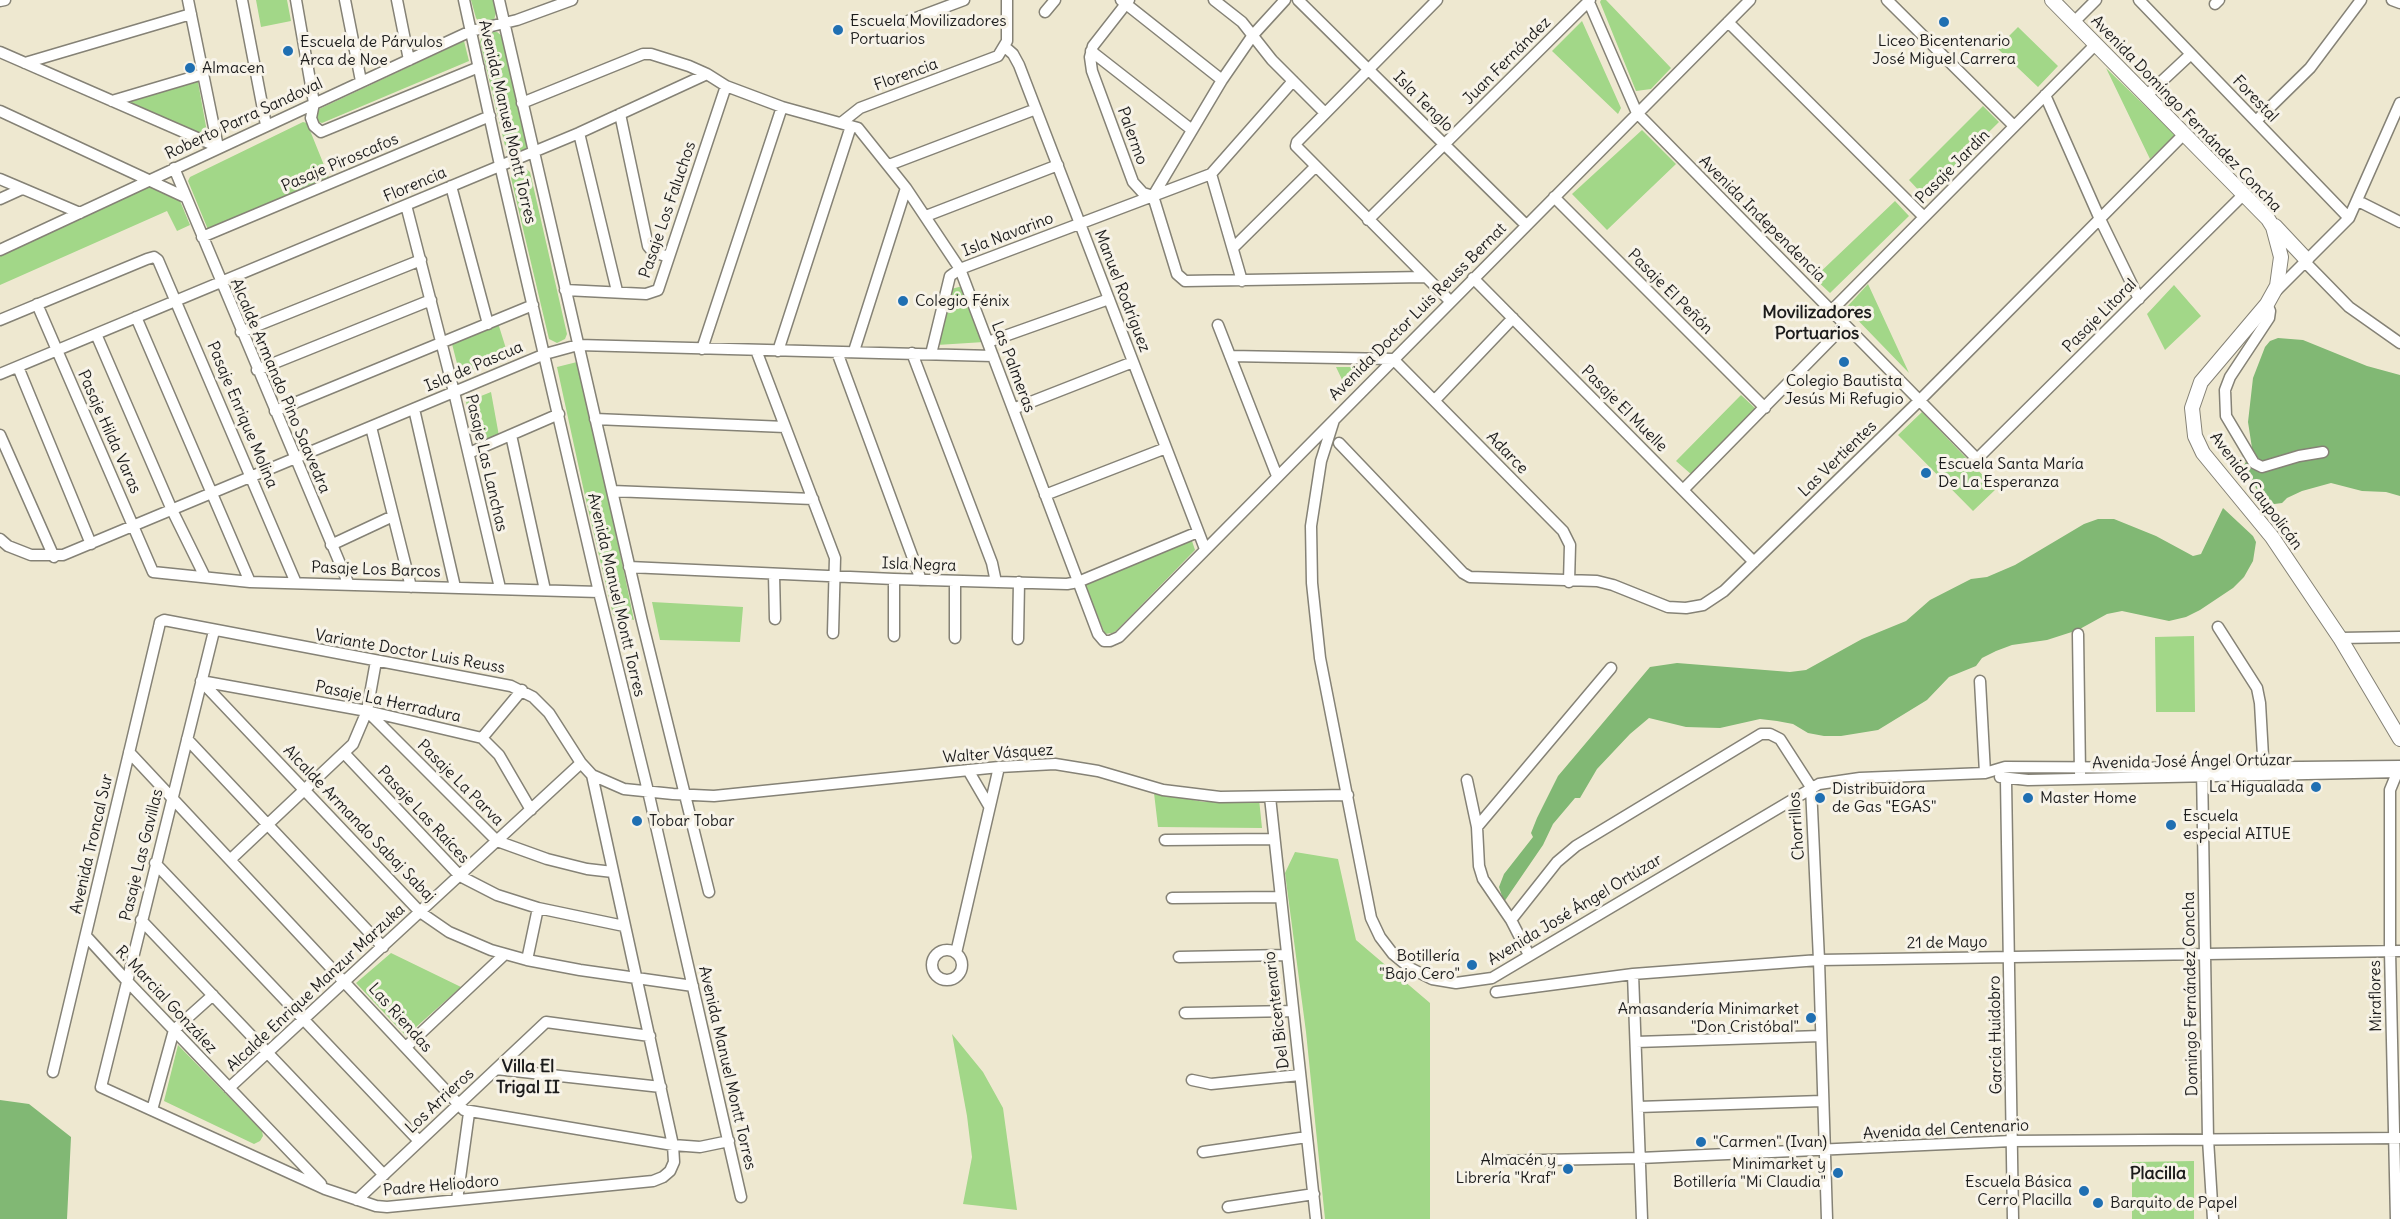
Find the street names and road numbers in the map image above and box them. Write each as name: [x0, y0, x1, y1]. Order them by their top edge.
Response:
street label: Avenida Domingo Fernández Concha: [2087, 12, 2285, 216]
street label: Juan Fernández: [1459, 13, 1555, 109]
street label: Avenida Manuel Montt Torres: [474, 18, 540, 226]
street label: Florencia: [872, 55, 940, 95]
street label: Isla Tenglo: [1389, 68, 1457, 136]
street label: Forestal: [2228, 72, 2282, 126]
street label: Roberto Parra Sandoval: [162, 74, 326, 164]
street label: Palermo: [1113, 104, 1151, 168]
street label: Pasaje Jardín: [1912, 126, 1994, 208]
street label: Pasaje Piroscafos: [279, 130, 401, 196]
street label: Pasaje Los Faluchos: [636, 139, 700, 281]
street label: Avenida Independencia: [1695, 152, 1829, 286]
street label: Florencia: [381, 163, 449, 207]
street label: Isla Navarino: [960, 209, 1056, 261]
street label: Avenida Doctor Luis Reuss Bernat: [1325, 219, 1511, 405]
street label: Manuel Rodríguez: [1090, 227, 1154, 355]
street label: Pasaje El Peñón: [1623, 245, 1717, 339]
street label: Pasaje Litoral: [2059, 275, 2141, 357]
street label: Alcalde Armando Pino Saavedra: [226, 276, 334, 496]
street label: Las Palmeras: [987, 319, 1039, 415]
street label: Isla de Pascua: [422, 338, 526, 396]
street label: Pasaje Enrique Molina: [202, 339, 282, 491]
street label: Pasaje El Muelle: [1577, 362, 1671, 456]
street label: Pasaje Hilda Varas: [73, 367, 145, 497]
street label: Pasaje Las Lanchas: [461, 392, 511, 534]
street label: Las Vertientes: [1795, 417, 1881, 501]
street label: Adarce: [1482, 428, 1532, 478]
street label: Avenida Caupolicán: [2206, 428, 2306, 554]
street label: Avenida Manuel Montt Torres: [583, 491, 649, 699]
street label: Isla Negra: [881, 554, 957, 576]
street label: Pasaje Los Barcos: [311, 558, 441, 582]
street label: Variante Doctor Luis Reuss: [314, 626, 506, 678]
street label: Pasaje La Herradura: [313, 677, 463, 727]
street label: Pasaje La Parva: [413, 736, 507, 830]
street label: Walter Vásquez: [942, 741, 1054, 767]
street label: Alcalde Armando Sabaj Sabaj: [279, 742, 439, 906]
street label: Avenida José Ángel Ortúzar: [2092, 751, 2292, 773]
street label: Pasaje Las Raíces: [373, 762, 473, 868]
street label: Avenida Troncal Sur: [67, 772, 117, 916]
street label: Pasaje Las Gavillas: [116, 787, 168, 923]
street label: Chorrillos: [1785, 791, 1809, 861]
street label: Avenida José Ángel Ortúzar: [1484, 850, 1666, 970]
street label: Domingo Fernández Concha: [2180, 892, 2202, 1096]
street label: Alcalde Enrique Manzur Marzuka: [223, 900, 409, 1076]
street label: 21 de Mayo: [1906, 933, 1988, 953]
street label: R. Marcial González: [111, 942, 221, 1058]
street label: Del Bicentenario: [1260, 950, 1294, 1070]
street label: Miraflores: [2366, 960, 2386, 1032]
street label: Avenida Manuel Montt Torres: [694, 964, 760, 1172]
street label: García Huidobro: [1985, 975, 2007, 1095]
street label: Las Riendas: [364, 980, 436, 1056]
street label: Los Arrieros: [402, 1064, 478, 1138]
street label: Avenida del Centenario: [1862, 1116, 2030, 1144]
street label: Padre Heliodoro: [382, 1171, 500, 1201]

